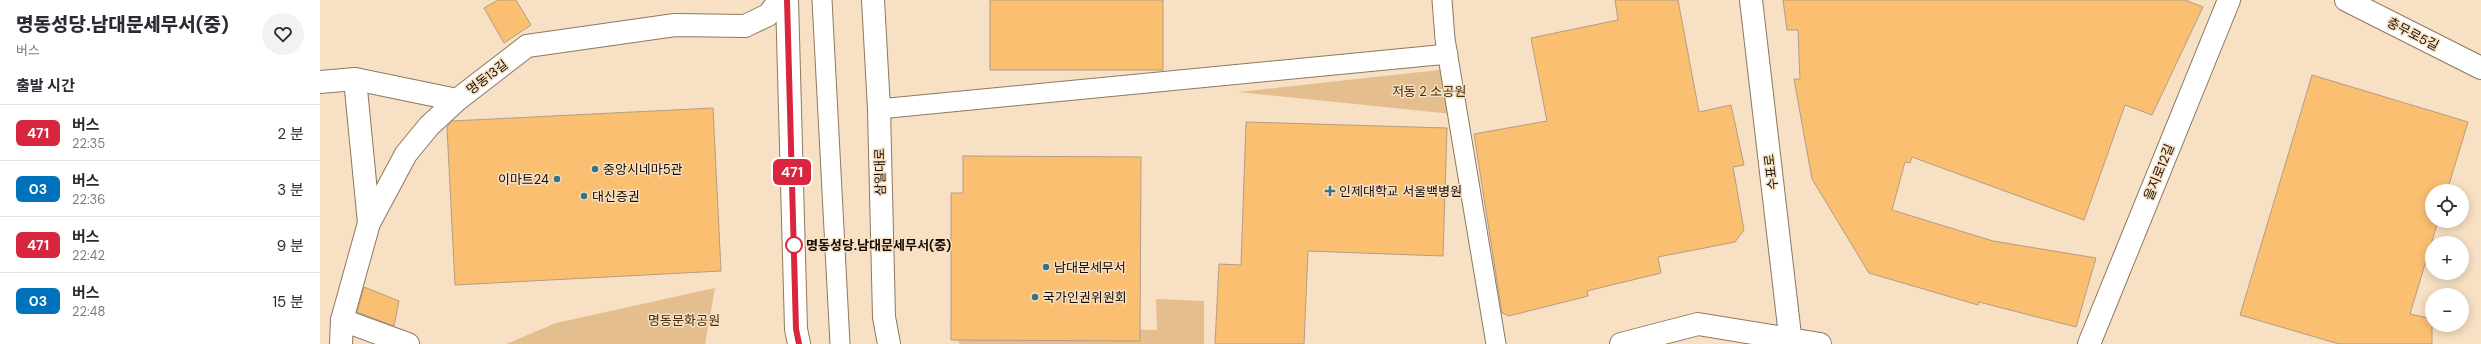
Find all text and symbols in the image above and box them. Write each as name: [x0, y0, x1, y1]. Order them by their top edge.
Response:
text: 명동성당.남대문세무서(중): [16, 12, 229, 37]
button: heart: [262, 13, 304, 55]
street label: 충무로5길: [2384, 14, 2442, 54]
text: 버스: [16, 42, 40, 59]
street label: 명동13길: [463, 56, 511, 98]
text: 출발 시간: [16, 76, 75, 96]
park label: 저동 2 소공원: [1392, 83, 1466, 100]
text: 버스: [72, 115, 100, 135]
text: 471: [27, 124, 49, 142]
text: 2 분: [278, 124, 304, 144]
text: 22:35: [72, 135, 105, 152]
street label: 을지로12길: [2140, 141, 2178, 203]
street label: 삼일대로: [871, 148, 889, 196]
street label: 수표로: [1760, 153, 1782, 191]
line badge: 471: [769, 159, 815, 185]
place label: 중앙시네마5관: [603, 161, 683, 178]
text: 471: [781, 163, 803, 181]
marker: 중앙시네마5관: [590, 164, 600, 174]
text: 버스: [72, 171, 100, 191]
place label: 이마트24: [498, 171, 549, 188]
marker: 이마트24: [552, 174, 562, 184]
text: 03: [29, 180, 47, 198]
text: 3 분: [277, 180, 304, 200]
place label: 인제대학교 서울백병원: [1339, 183, 1462, 200]
map controls: [2425, 184, 2469, 332]
button: locate: [2425, 184, 2469, 228]
marker: 인제대학교 서울백병원: [1324, 185, 1336, 197]
place label: 대신증권: [592, 188, 640, 205]
text: 22:36: [72, 191, 105, 208]
marker: 대신증권: [579, 191, 589, 201]
text: 버스: [72, 227, 100, 247]
text: 471: [27, 236, 49, 254]
text: 9 분: [277, 236, 304, 256]
marker: 명동성당.남대문세무서(중): [785, 236, 803, 254]
button: +: [2425, 236, 2469, 280]
place label: 명동성당.남대문세무서(중): [806, 237, 951, 254]
text: 22:42: [72, 247, 105, 264]
place label: 남대문세무서: [1054, 259, 1126, 276]
marker: 남대문세무서: [1041, 262, 1051, 272]
text: 버스: [72, 283, 100, 303]
button: −: [2425, 288, 2469, 332]
place label: 국가인권위원회: [1043, 289, 1127, 306]
text: 03: [29, 292, 47, 310]
text: 15 분: [272, 292, 304, 312]
marker: 국가인권위원회: [1030, 292, 1040, 302]
text: 22:48: [72, 303, 105, 320]
park label: 명동문화공원: [648, 312, 720, 329]

